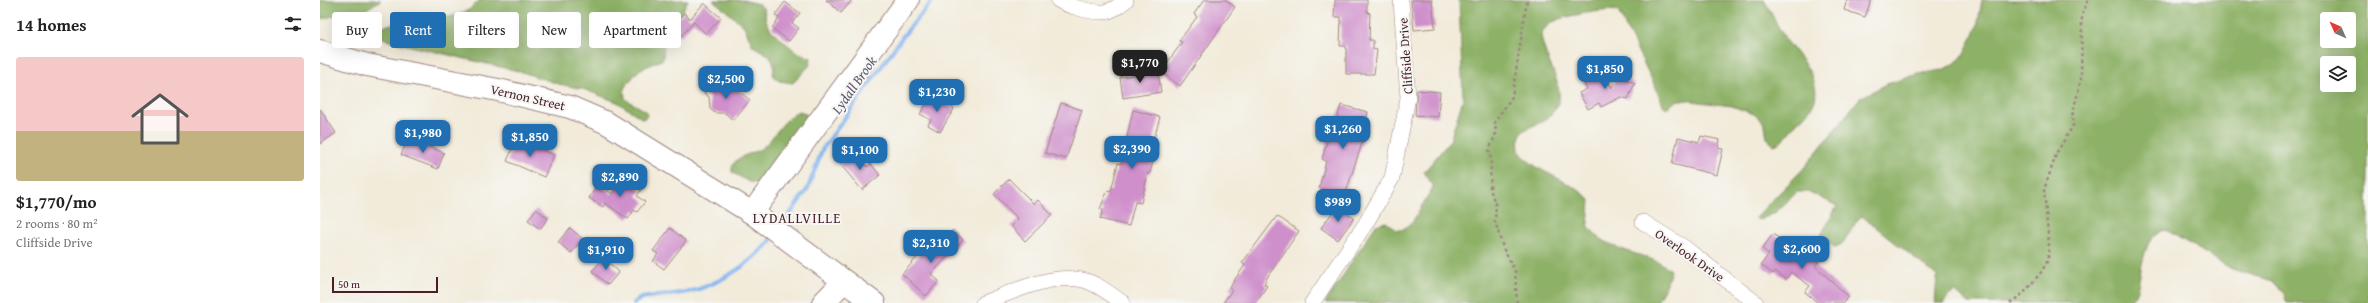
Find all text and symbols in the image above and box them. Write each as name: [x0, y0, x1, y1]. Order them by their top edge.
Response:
text: 14 homes: [16, 12, 87, 37]
chip: Buy: [332, 12, 382, 48]
chip: Rent: [390, 12, 446, 48]
chip: Filters: [454, 12, 519, 48]
chip: New: [527, 12, 581, 48]
chip: Apartment: [589, 12, 681, 48]
north arrow: [2320, 12, 2356, 48]
map controls: [2320, 12, 2356, 92]
icon: filters: [282, 13, 304, 35]
street label: Cliffside Drive: [1393, 17, 1418, 95]
pin: $1,770: [1107, 50, 1173, 84]
water label: Lydall Brook: [826, 52, 882, 119]
text: $1,770: [1121, 53, 1159, 72]
pin: $1,850: [1572, 56, 1638, 90]
button: layers: [2320, 56, 2356, 92]
text: $1,850: [1586, 59, 1624, 78]
pin: $2,500: [693, 66, 759, 100]
text: $2,500: [707, 69, 745, 88]
pin: $1,230: [904, 79, 970, 113]
street label: Vernon Street: [489, 80, 568, 115]
text: $1,230: [918, 82, 956, 101]
icon: home: [124, 83, 196, 155]
pin: $1,260: [1310, 116, 1376, 150]
text: $1,260: [1324, 119, 1362, 138]
pin: $1,980: [390, 120, 456, 154]
text: $1,980: [404, 123, 442, 142]
pin: $1,850: [497, 124, 563, 158]
text: $1,850: [511, 127, 549, 146]
pin: $2,390: [1099, 136, 1165, 170]
pin: $1,100: [827, 137, 893, 171]
text: $2,390: [1113, 139, 1151, 158]
text: $1,100: [841, 140, 879, 159]
pin: $2,890: [587, 164, 653, 198]
text: $2,890: [601, 167, 639, 186]
text: $1,770/mo: [16, 189, 97, 214]
pin: $989: [1314, 189, 1362, 223]
text: $989: [1325, 192, 1351, 211]
district label: LYDALLVILLE: [753, 208, 841, 228]
text: 2 rooms · 80 m²: [16, 214, 98, 233]
street label: Overlook Drive: [1651, 224, 1728, 286]
pin: $2,310: [898, 230, 964, 264]
text: Cliffside Drive: [16, 233, 93, 252]
text: $2,310: [912, 233, 950, 252]
pin: $2,600: [1769, 236, 1835, 270]
pin: $1,910: [573, 237, 639, 271]
text: $2,600: [1783, 239, 1821, 258]
text: $1,910: [587, 240, 625, 259]
scale bar: [332, 275, 438, 294]
text: 50 m: [338, 276, 360, 292]

